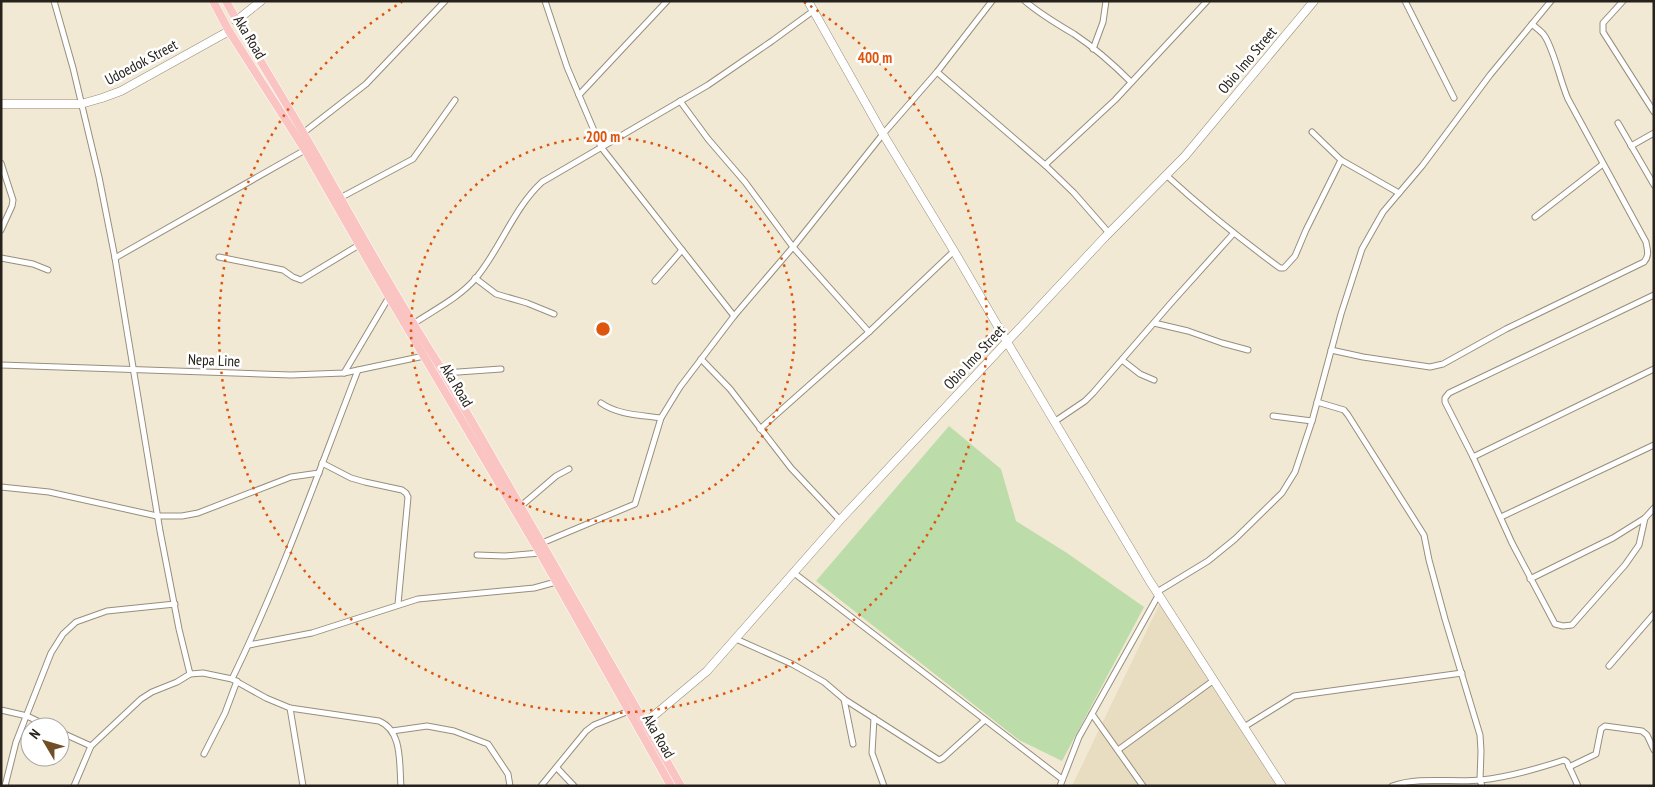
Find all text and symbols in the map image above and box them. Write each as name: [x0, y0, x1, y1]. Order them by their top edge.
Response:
street label: Aka Road: [230, 12, 270, 62]
street label: Obio Imo Street: [1213, 23, 1281, 97]
street label: Udoedok Street: [101, 35, 181, 89]
text: 400 m: [858, 48, 892, 67]
text: 200 m: [586, 127, 620, 146]
centre of rings: [594, 320, 612, 338]
street label: Obio Imo Street: [939, 321, 1009, 393]
street label: Nepa Line: [188, 350, 240, 370]
street label: Aka Road: [437, 360, 477, 410]
street label: Aka Road: [639, 711, 679, 761]
north arrow: [20, 717, 70, 767]
text: N: [25, 725, 44, 743]

